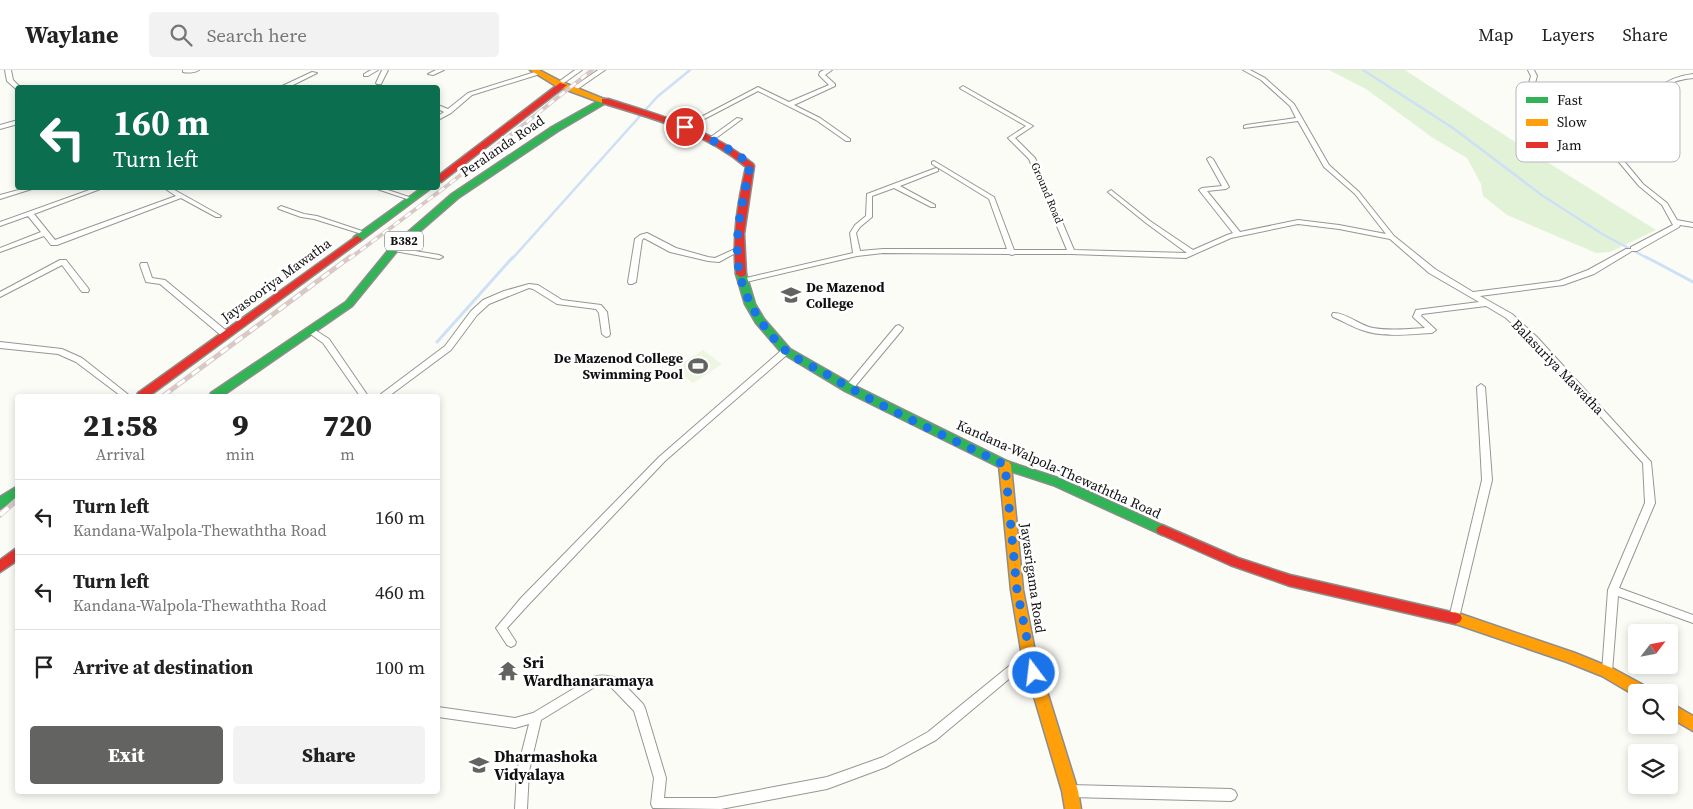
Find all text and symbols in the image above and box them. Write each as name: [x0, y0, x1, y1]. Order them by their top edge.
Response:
search box: [149, 12, 499, 57]
text: Waylane: [25, 18, 119, 51]
icon: search: [167, 21, 195, 49]
text: Search here: [207, 22, 307, 48]
text: Map: [1478, 22, 1513, 47]
text: Layers: [1541, 22, 1594, 47]
text: Share: [1622, 22, 1668, 47]
legend: [1516, 82, 1680, 162]
text: Fast: [1557, 90, 1583, 110]
text: 160 m: [113, 99, 209, 147]
icon: left: [30, 105, 95, 170]
pin: [664, 106, 706, 148]
street label: Peralanda Road: [456, 110, 548, 182]
text: Slow: [1557, 112, 1587, 132]
icon: arrive: [671, 113, 699, 141]
text: Jam: [1556, 135, 1582, 155]
text: Turn left: [113, 144, 198, 174]
street label: Ground Road: [1027, 160, 1067, 226]
road number: B382: [385, 232, 423, 250]
street label: Jayasooriya Mawatha: [216, 233, 336, 327]
place label: De Mazenod College: [806, 277, 885, 313]
school or university icon: De Mazenod College: [780, 284, 802, 306]
street label: Balasuriya Mawatha: [1507, 315, 1609, 420]
place label: De Mazenod College Swimming Pool: [554, 348, 683, 384]
sports icon: De Mazenod College Swimming Pool: [687, 355, 709, 377]
text: 21:58: [83, 405, 158, 446]
text: 9: [232, 405, 249, 446]
text: 720: [323, 405, 372, 446]
street label: Kandana-Walpola-Thewaththa Road: [954, 415, 1164, 523]
text: Arrival: [96, 443, 145, 465]
text: min: [226, 443, 255, 465]
text: m: [340, 443, 355, 465]
text: Turn left: [73, 493, 149, 519]
icon: left: [30, 503, 58, 531]
text: 160 m: [375, 504, 425, 530]
text: Kandana-Walpola-Thewaththa Road: [73, 519, 327, 541]
street label: Jayasrigama Road: [1015, 521, 1051, 634]
text: Turn left: [73, 568, 149, 594]
icon: left: [30, 578, 58, 606]
text: 460 m: [375, 579, 425, 605]
text: Kandana-Walpola-Thewaththa Road: [73, 594, 327, 616]
north arrow: [1628, 624, 1678, 674]
map controls: [1628, 624, 1678, 794]
position arrow: [1007, 646, 1059, 698]
place label: Sri Wardhanaramaya: [523, 651, 654, 691]
icon: arrive: [30, 653, 58, 681]
text: Arrive at destination: [73, 654, 253, 680]
text: 100 m: [375, 654, 425, 680]
temple icon: Sri Wardhanaramaya: [497, 660, 519, 682]
button: search: [1628, 684, 1678, 734]
button: Exit: [30, 726, 223, 784]
button: Share: [233, 726, 425, 784]
button: layers: [1628, 744, 1678, 794]
place label: Dharmashoka Vidyalaya: [494, 745, 598, 785]
school or university icon: Dharmashoka Vidyalaya: [468, 754, 490, 776]

